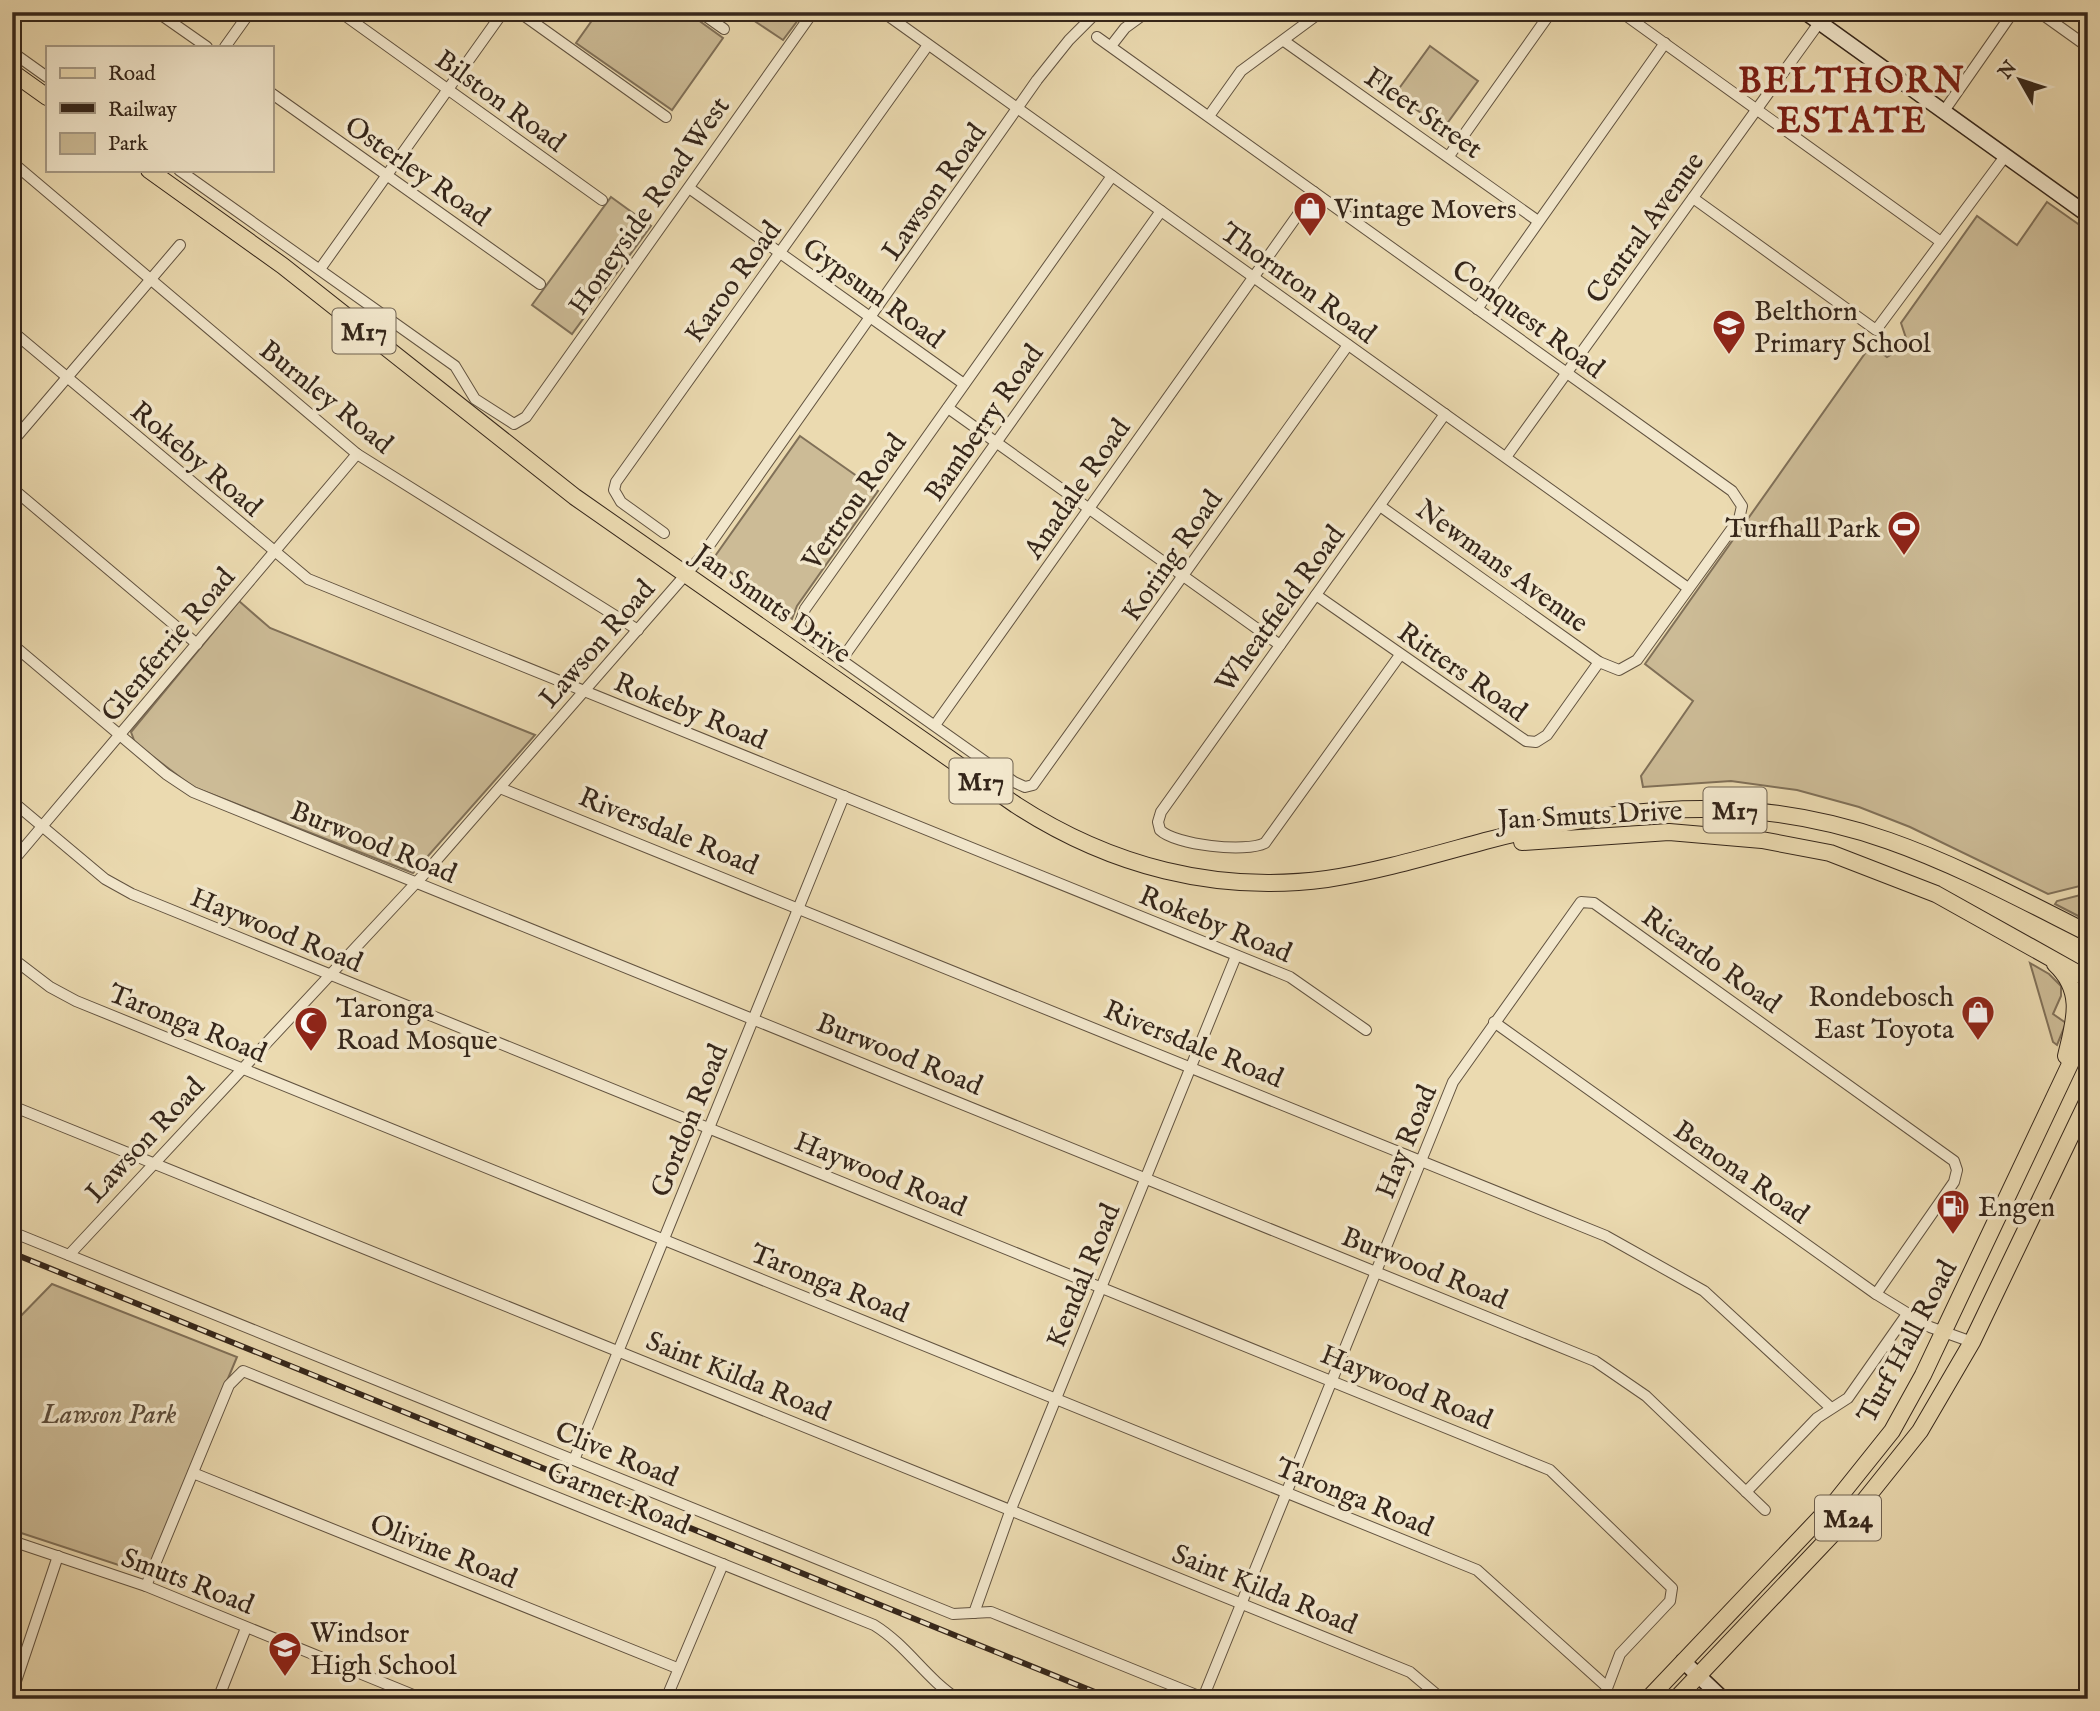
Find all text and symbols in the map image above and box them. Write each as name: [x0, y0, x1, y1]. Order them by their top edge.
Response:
street label: Bilston Road: [428, 43, 572, 161]
legend: [46, 46, 273, 172]
north arrow: [1984, 46, 2054, 116]
text: N: [1993, 56, 2023, 85]
district label: BELTHORN ESTATE: [1738, 60, 1966, 145]
text: Road: [108, 61, 156, 88]
street label: Fleet Street: [1357, 61, 1489, 168]
street label: Honeyside Road West: [562, 90, 739, 322]
text: Railway: [108, 97, 178, 124]
street label: Osterley Road: [337, 109, 496, 235]
street label: Lawson Road: [875, 117, 995, 268]
text: Park: [108, 131, 149, 158]
street label: Central Avenue: [1579, 146, 1713, 311]
shop icon: Vintage Movers: [1291, 189, 1329, 238]
place label: Vintage Movers: [1333, 193, 1517, 228]
street label: Karoo Road: [678, 215, 790, 350]
street label: Thornton Road: [1213, 216, 1382, 352]
street label: Gypsum Road: [795, 231, 950, 357]
street label: Conquest Road: [1444, 253, 1611, 387]
place label: Belthorn Primary School: [1754, 295, 1931, 362]
school or university icon: Belthorn Primary School: [1710, 307, 1748, 356]
road number: M17: [332, 308, 396, 354]
street label: Burnley Road: [252, 333, 399, 462]
street label: Bamberry Road: [918, 338, 1052, 509]
street label: Rokeby Road: [122, 395, 269, 525]
street label: Anadale Road: [1016, 413, 1139, 567]
street label: Vertrou Road: [795, 427, 915, 578]
street label: Koring Road: [1115, 484, 1231, 629]
street label: Newmans Avenue: [1408, 493, 1595, 641]
sports icon: Turfhall Park: [1885, 508, 1923, 557]
place label: Turfhall Park: [1725, 512, 1881, 547]
street label: Wheatfield Road: [1209, 519, 1354, 700]
street label: Jan Smuts Drive: [683, 536, 857, 672]
street label: Glenferrie Road: [94, 561, 244, 730]
street label: Lawson Road: [532, 573, 663, 716]
street label: Ritters Road: [1390, 616, 1533, 730]
street label: Rokeby Road: [609, 666, 772, 759]
road number: M17: [950, 758, 1012, 804]
street label: Riversdale Road: [573, 780, 763, 884]
road number: M17: [1704, 788, 1766, 832]
street label: Burwood Road: [285, 794, 461, 893]
street label: Jan Smuts Drive: [1494, 794, 1684, 839]
street label: Rokeby Road: [1134, 879, 1297, 972]
street label: Haywood Road: [185, 881, 367, 982]
street label: Ricardo Road: [1634, 900, 1787, 1022]
street label: Taronga Road: [103, 977, 271, 1072]
place label: Rondebosch East Toyota: [1808, 981, 1955, 1048]
place label: Taronga Road Mosque: [336, 992, 498, 1059]
street label: Riversdale Road: [1098, 993, 1288, 1097]
shop icon: Rondebosch East Toyota: [1959, 993, 1997, 1042]
mosque icon: Taronga Road Mosque: [292, 1004, 330, 1053]
street label: Burwood Road: [811, 1006, 987, 1105]
street label: Gordon Road: [644, 1039, 737, 1202]
street label: Lawson Road: [79, 1071, 213, 1211]
street label: Hay Road: [1369, 1080, 1446, 1204]
street label: Benona Road: [1666, 1113, 1815, 1233]
street label: Haywood Road: [789, 1125, 971, 1226]
fuel station icon: Engen: [1934, 1187, 1972, 1236]
place label: Engen: [1978, 1191, 2055, 1226]
street label: Kendal Road: [1040, 1199, 1129, 1353]
street label: Burwood Road: [1336, 1220, 1512, 1319]
street label: Taronga Road: [745, 1237, 913, 1332]
street label: Turf Hall Road: [1851, 1254, 1966, 1430]
street label: Saint Kilda Road: [641, 1324, 836, 1430]
street label: Haywood Road: [1315, 1338, 1497, 1439]
park label: Lawson Park: [41, 1398, 177, 1433]
street label: Clive Road: [549, 1415, 683, 1496]
street label: Taronga Road: [1270, 1451, 1438, 1546]
street label: Garnet Road: [541, 1455, 695, 1544]
road number: M24: [1815, 1496, 1881, 1540]
street label: Olivine Road: [365, 1507, 522, 1598]
street label: Saint Kilda Road: [1167, 1537, 1362, 1643]
street label: Smuts Road: [116, 1541, 258, 1624]
place label: Windsor High School: [310, 1617, 457, 1684]
school or university icon: Windsor High School: [266, 1629, 304, 1678]

